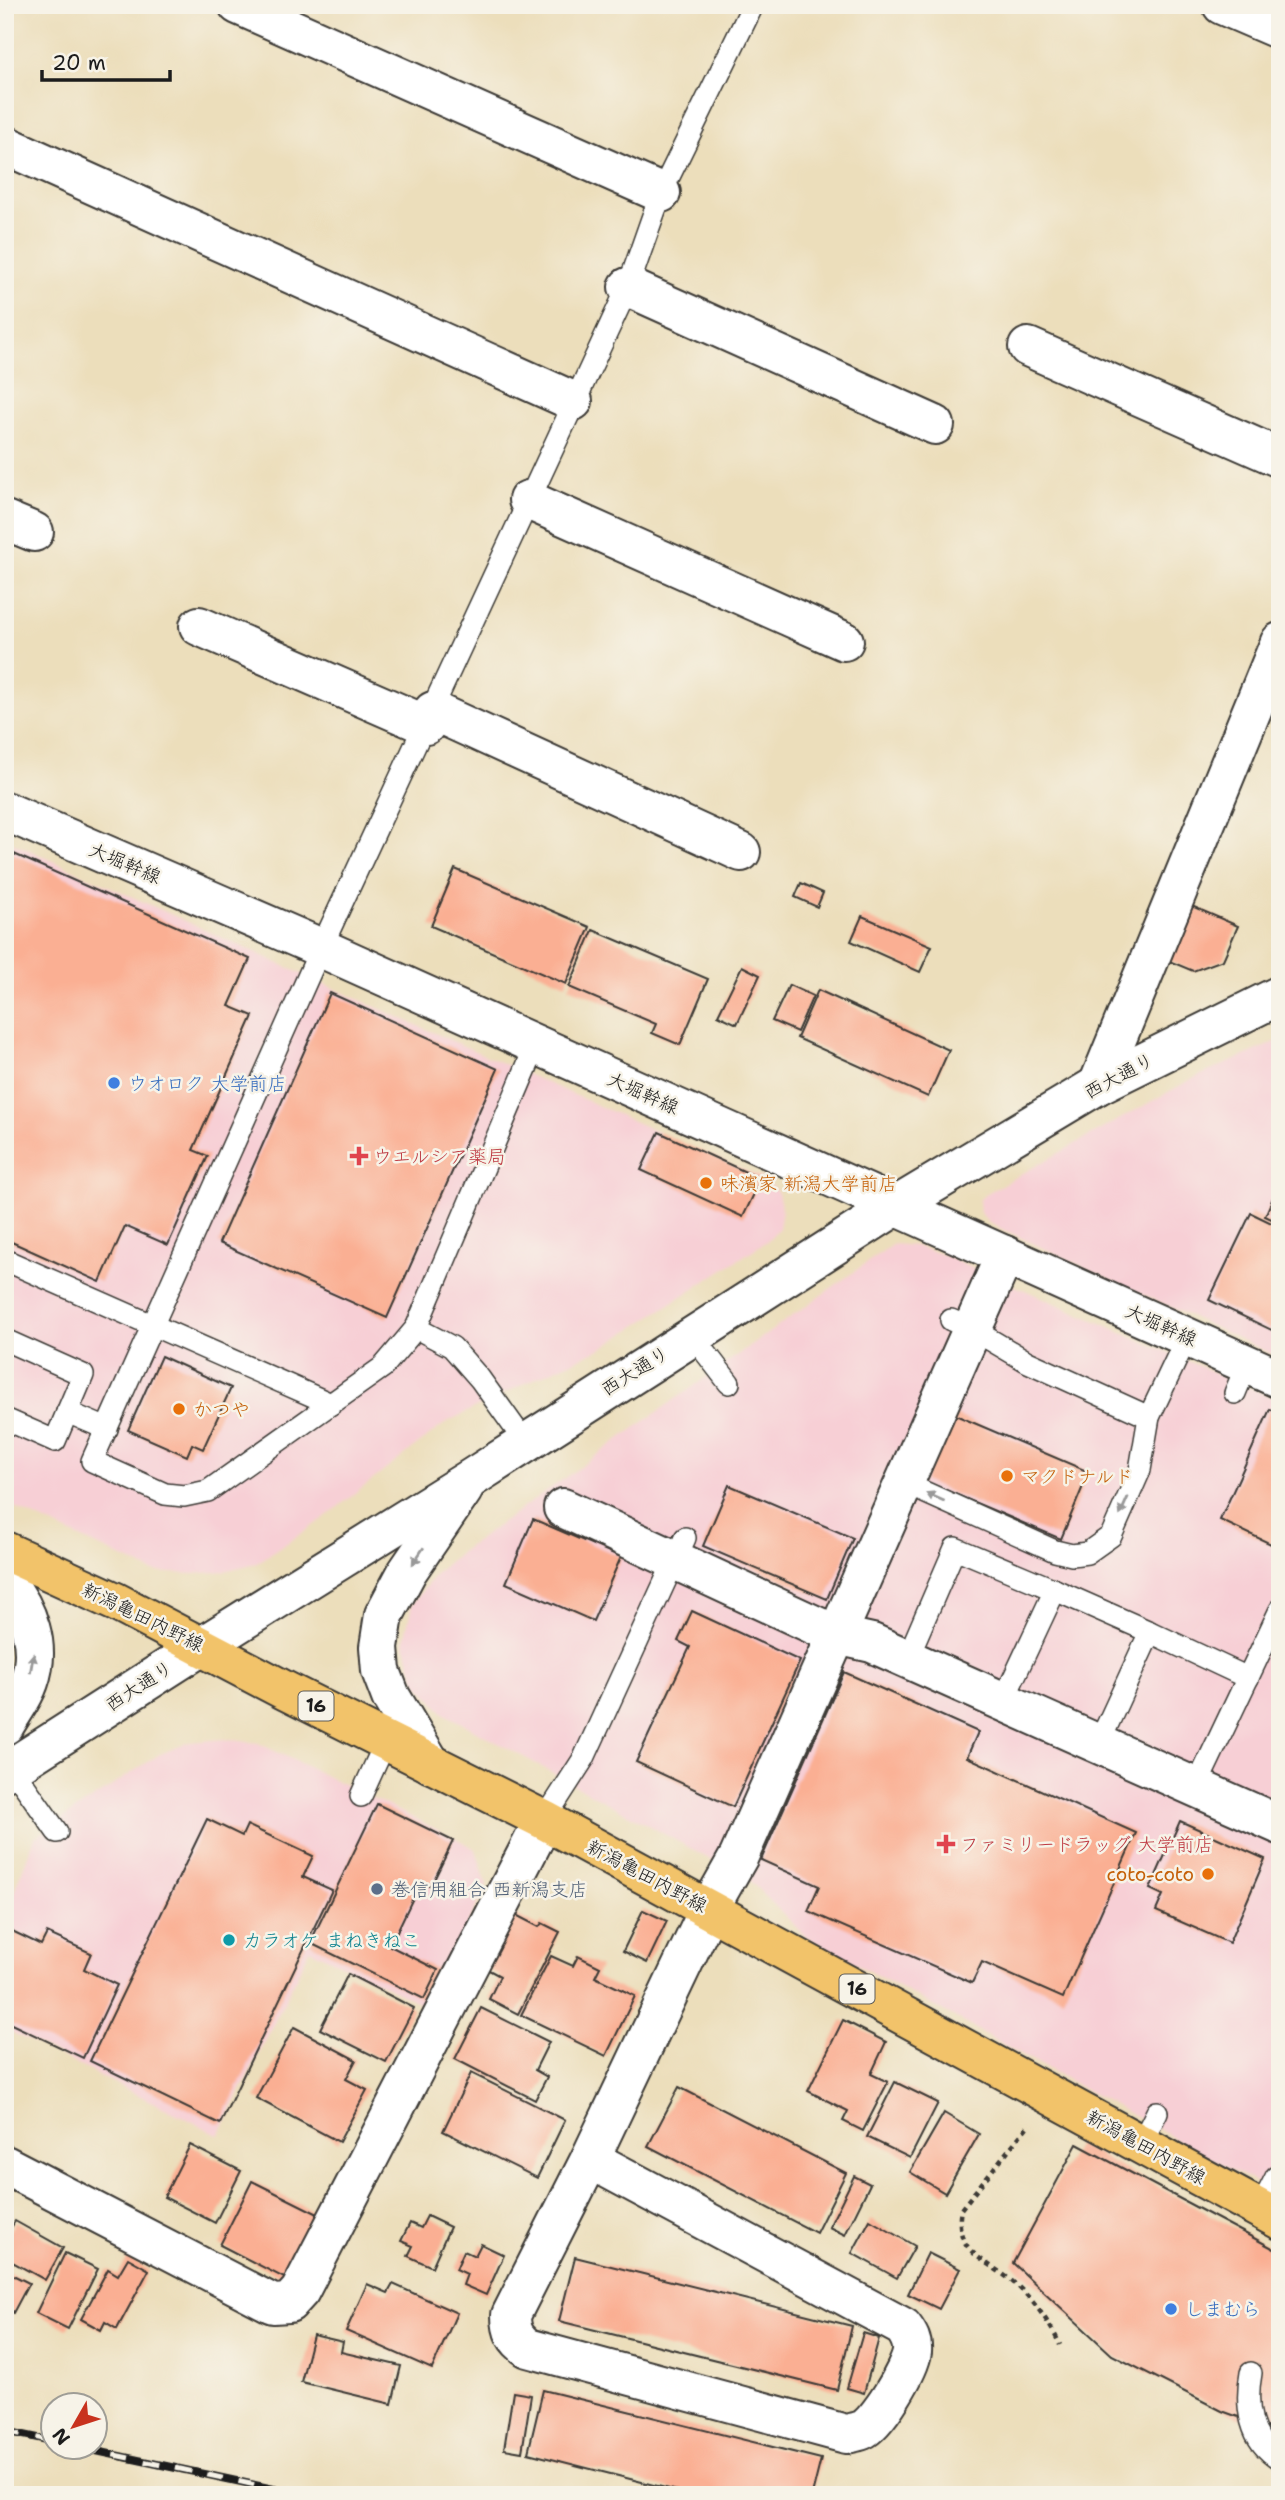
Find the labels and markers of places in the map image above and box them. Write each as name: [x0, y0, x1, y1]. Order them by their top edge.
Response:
place label: ウオロク 大学前店: [128, 1071, 286, 1096]
marker: ウオロク 大学前店: [106, 1075, 122, 1091]
place label: ウエルシア薬局: [373, 1144, 506, 1169]
marker: ウエルシア薬局: [351, 1148, 367, 1164]
place label: 味濱家 新潟大学前店: [720, 1171, 897, 1196]
marker: 味濱家 新潟大学前店: [698, 1175, 714, 1191]
place label: かつや: [193, 1397, 250, 1422]
marker: かつや: [171, 1401, 187, 1417]
place label: マクドナルド: [1021, 1464, 1133, 1489]
marker: マクドナルド: [999, 1468, 1015, 1484]
place label: ファミリードラッグ 大学前店: [960, 1832, 1213, 1857]
marker: ファミリードラッグ 大学前店: [938, 1836, 954, 1852]
place label: coto-coto: [1107, 1862, 1194, 1887]
marker: coto-coto: [1200, 1866, 1216, 1882]
place label: 巻信用組合 西新潟支店: [391, 1877, 587, 1902]
marker: 巻信用組合 西新潟支店: [369, 1881, 385, 1897]
place label: カラオケ まねきねこ: [243, 1928, 420, 1953]
marker: カラオケ まねきねこ: [221, 1932, 237, 1948]
place label: しまむら: [1185, 2297, 1261, 2322]
marker: しまむら: [1163, 2301, 1179, 2317]

